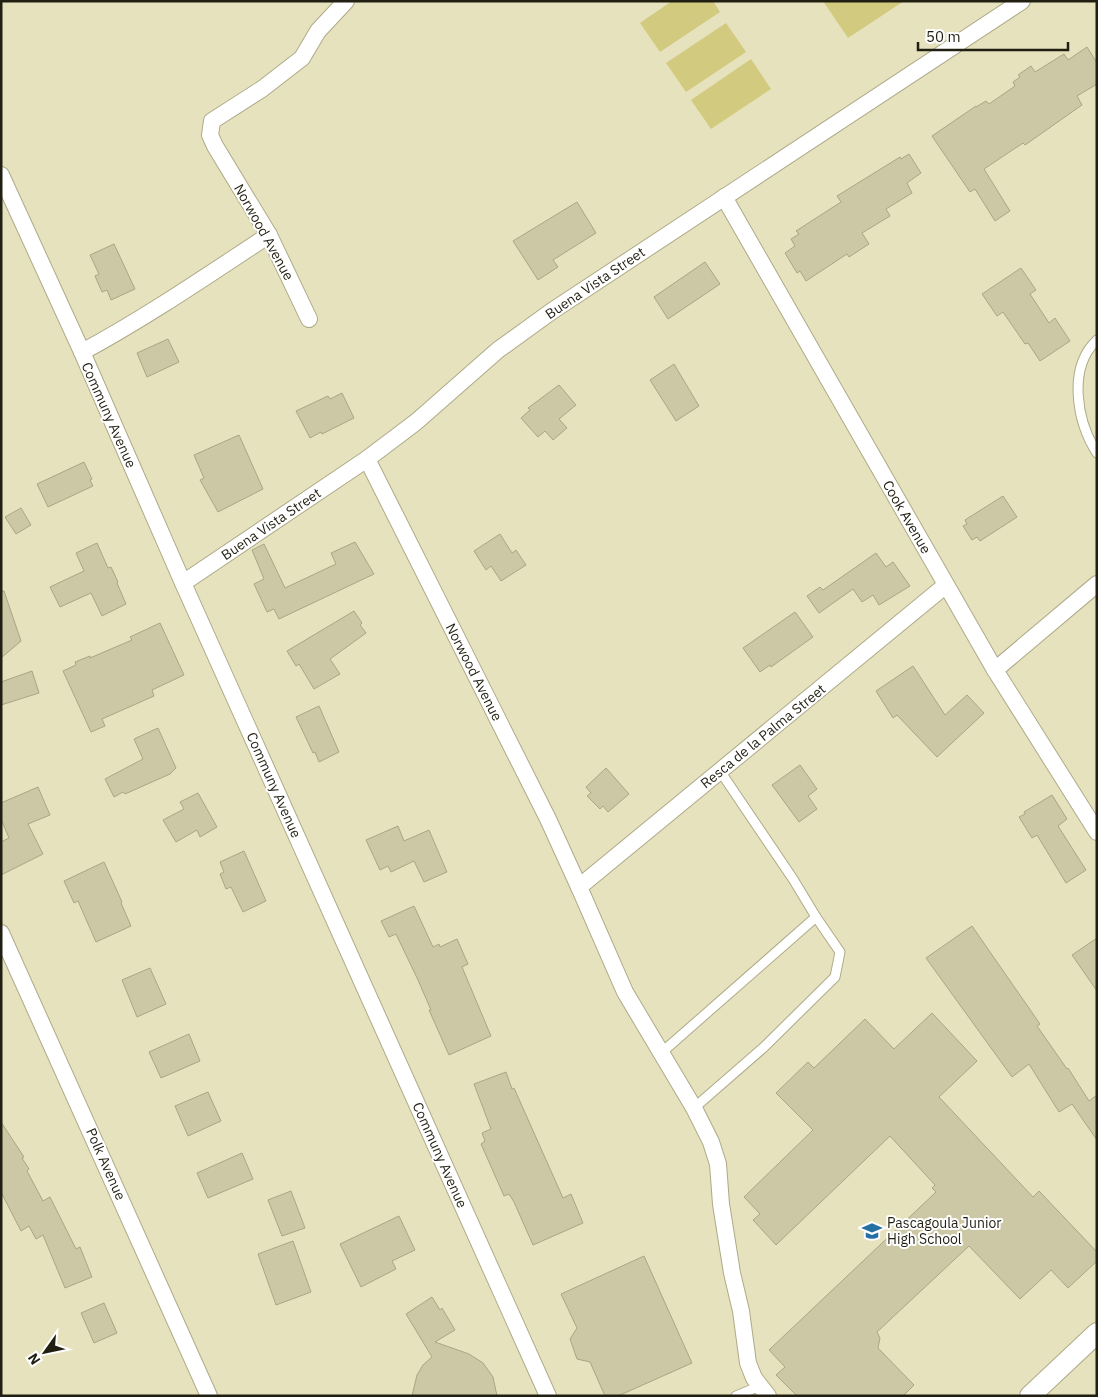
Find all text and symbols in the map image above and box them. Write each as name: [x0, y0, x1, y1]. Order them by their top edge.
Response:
scale bar: [918, 20, 1068, 52]
text: 50 m: [926, 27, 961, 46]
street label: Norwood Avenue: [230, 181, 298, 284]
street label: Buena Vista Street: [542, 243, 648, 323]
street label: Communy Avenue: [78, 359, 140, 471]
street label: Cook Avenue: [879, 477, 935, 557]
street label: Buena Vista Street: [218, 484, 324, 564]
street label: Norwood Avenue: [442, 620, 507, 724]
street label: Resca de la Palma Street: [697, 680, 829, 792]
street label: Communy Avenue: [243, 729, 305, 841]
street label: Communy Avenue: [409, 1099, 471, 1211]
street label: Polk Avenue: [82, 1125, 130, 1203]
place label: Pascagoula Junior High School: [887, 1214, 1001, 1248]
school or university icon: Pascagoula Junior High School: [861, 1220, 883, 1242]
north arrow: [20, 1327, 70, 1377]
text: N: [24, 1350, 44, 1368]

